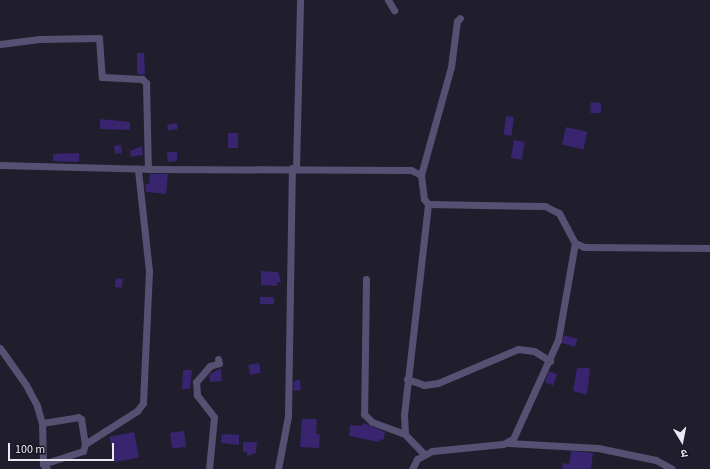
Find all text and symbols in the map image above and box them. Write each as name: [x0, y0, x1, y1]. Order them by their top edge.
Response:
north arrow: [662, 421, 702, 461]
scale bar: [10, 435, 116, 461]
text: 100 m: [15, 441, 45, 458]
text: उ: [680, 445, 689, 461]

